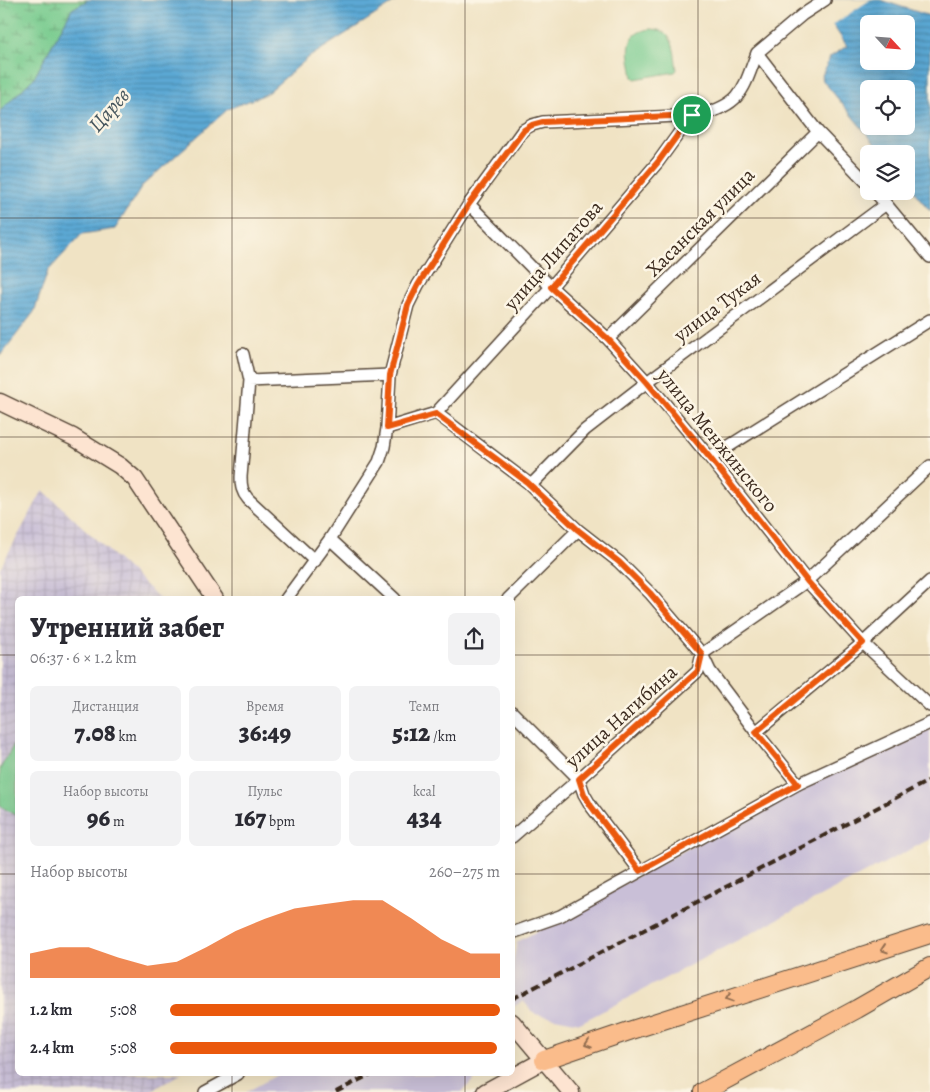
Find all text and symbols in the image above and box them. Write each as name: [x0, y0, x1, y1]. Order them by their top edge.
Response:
north arrow: [860, 15, 915, 70]
map controls: [860, 15, 915, 200]
button: locate: [860, 80, 915, 135]
water label: Царев: [82, 82, 136, 138]
pin: [671, 94, 713, 136]
icon: arrive: [678, 101, 706, 129]
button: layers: [860, 145, 915, 200]
street label: Хасанская улица: [640, 161, 761, 283]
street label: улица Липатова: [497, 194, 609, 317]
street label: улица Тукая: [667, 265, 767, 349]
street label: улица Менжинского: [650, 362, 784, 518]
text: Утренний забег: [30, 609, 224, 647]
button: share: [448, 613, 500, 665]
text: 06:37 · 6 × 1.2 km: [30, 647, 137, 669]
street label: улица Нагибина: [559, 658, 684, 775]
text: Дистанция: [72, 697, 139, 716]
text: Время: [246, 697, 284, 716]
text: Темп: [409, 697, 440, 716]
text: 7.08: [74, 716, 116, 750]
text: 36:49: [239, 716, 291, 750]
text: 5:12: [392, 716, 430, 750]
text: km: [116, 727, 137, 746]
text: /km: [430, 727, 456, 746]
text: Набор высоты: [63, 782, 149, 801]
text: Пульс: [247, 782, 282, 801]
text: kcal: [413, 782, 436, 801]
text: 96: [87, 801, 110, 835]
text: 167: [235, 801, 266, 835]
text: 434: [407, 801, 442, 835]
text: m: [110, 812, 125, 831]
text: bpm: [266, 812, 295, 831]
text: Набор высоты: [30, 861, 128, 883]
text: 260–275 m: [429, 861, 500, 883]
one-way arrow: [880, 943, 888, 953]
one-way arrow: [725, 993, 734, 1003]
text: 1.2 km: [30, 999, 72, 1021]
text: 5:08: [110, 999, 137, 1021]
text: 2.4 km: [30, 1037, 74, 1059]
text: 5:08: [110, 1037, 137, 1059]
one-way arrow: [584, 1039, 592, 1049]

